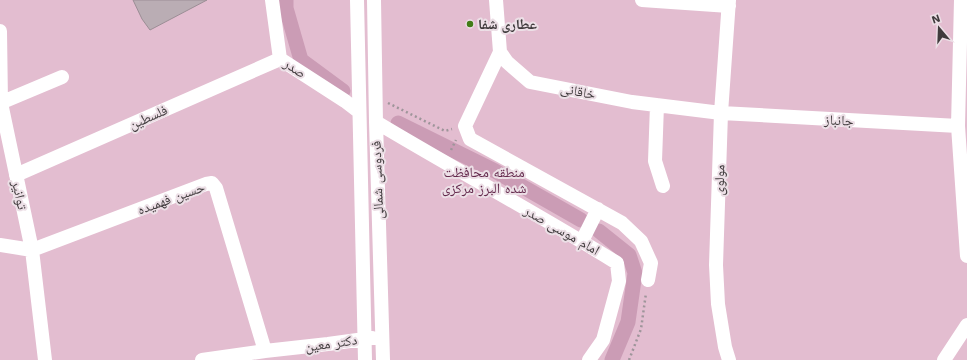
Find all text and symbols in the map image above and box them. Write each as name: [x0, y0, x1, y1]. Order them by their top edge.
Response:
north arrow: [919, 8, 959, 48]
text: N: [930, 12, 942, 26]
place label: عطاری شفا: [478, 16, 537, 33]
marker: عطاری شفا: [465, 19, 475, 29]
street label: صدر: [280, 54, 309, 82]
street label: خاقانی: [559, 80, 597, 103]
street label: فلسطین: [126, 101, 170, 133]
street label: جانباز: [823, 111, 854, 130]
street label: فردوسی شمالی: [368, 140, 387, 220]
park label: منطقه محافظت شده البرز مرکزی: [442, 164, 526, 197]
street label: مولوی: [710, 164, 729, 196]
street label: توانیر: [8, 178, 31, 211]
street label: حسین فهمیده: [135, 178, 207, 219]
street label: امام موسی صدر: [520, 201, 603, 260]
street label: دکتر معین: [304, 331, 358, 356]

